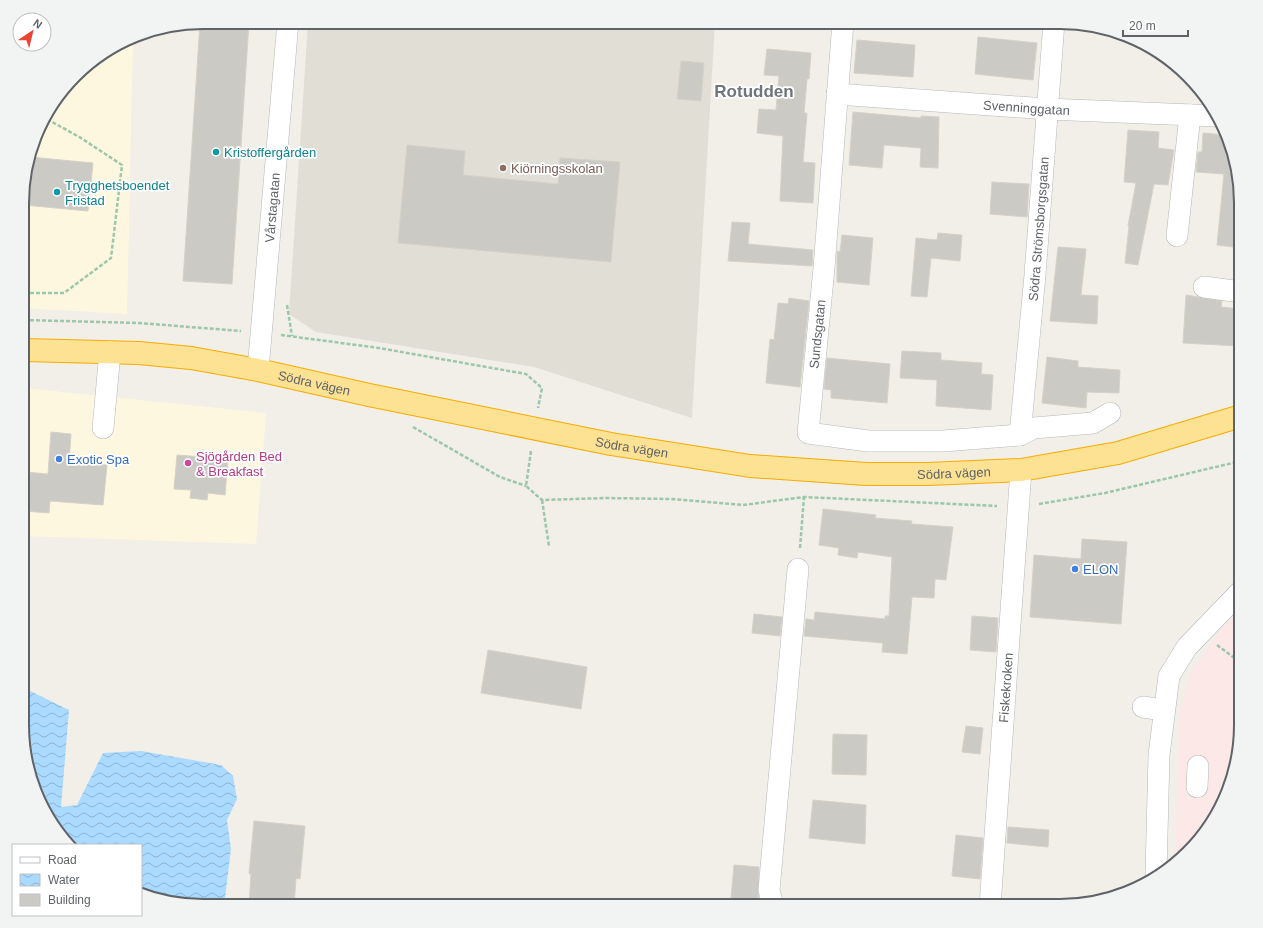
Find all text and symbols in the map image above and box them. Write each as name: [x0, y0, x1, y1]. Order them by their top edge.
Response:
north arrow: [12, 12, 52, 52]
scale bar: [1123, 12, 1188, 38]
text: N: [31, 17, 44, 31]
text: 20 m: [1129, 19, 1156, 33]
district label: Rotudden: [714, 82, 794, 101]
street label: Svenninggatan: [983, 97, 1070, 118]
place label: Kristoffergården: [224, 145, 316, 160]
marker: Kristoffergården: [211, 147, 221, 157]
street label: Södra Strömsborgsgatan: [1026, 156, 1052, 302]
place label: Kiörningsskolan: [511, 161, 603, 176]
marker: Kiörningsskolan: [498, 163, 508, 173]
street label: Vårstagatan: [262, 172, 283, 243]
place label: Trygghetsboendet Fristad: [65, 178, 170, 208]
marker: Trygghetsboendet Fristad: [52, 187, 62, 197]
street label: Sundsgatan: [806, 299, 829, 369]
street label: Södra vägen: [276, 368, 352, 399]
street label: Södra vägen: [594, 434, 669, 461]
place label: Sjögården Bed & Breakfast: [196, 449, 282, 479]
place label: Exotic Spa: [67, 452, 130, 467]
marker: Exotic Spa: [54, 454, 64, 464]
marker: Sjögården Bed & Breakfast: [183, 458, 193, 468]
street label: Södra vägen: [917, 464, 991, 482]
place label: ELON: [1083, 562, 1118, 577]
marker: ELON: [1070, 564, 1080, 574]
street label: Fiskekroken: [996, 652, 1016, 723]
legend: [12, 844, 142, 916]
text: Road: [48, 853, 77, 867]
text: Water: [48, 873, 80, 887]
text: Building: [48, 893, 91, 907]

